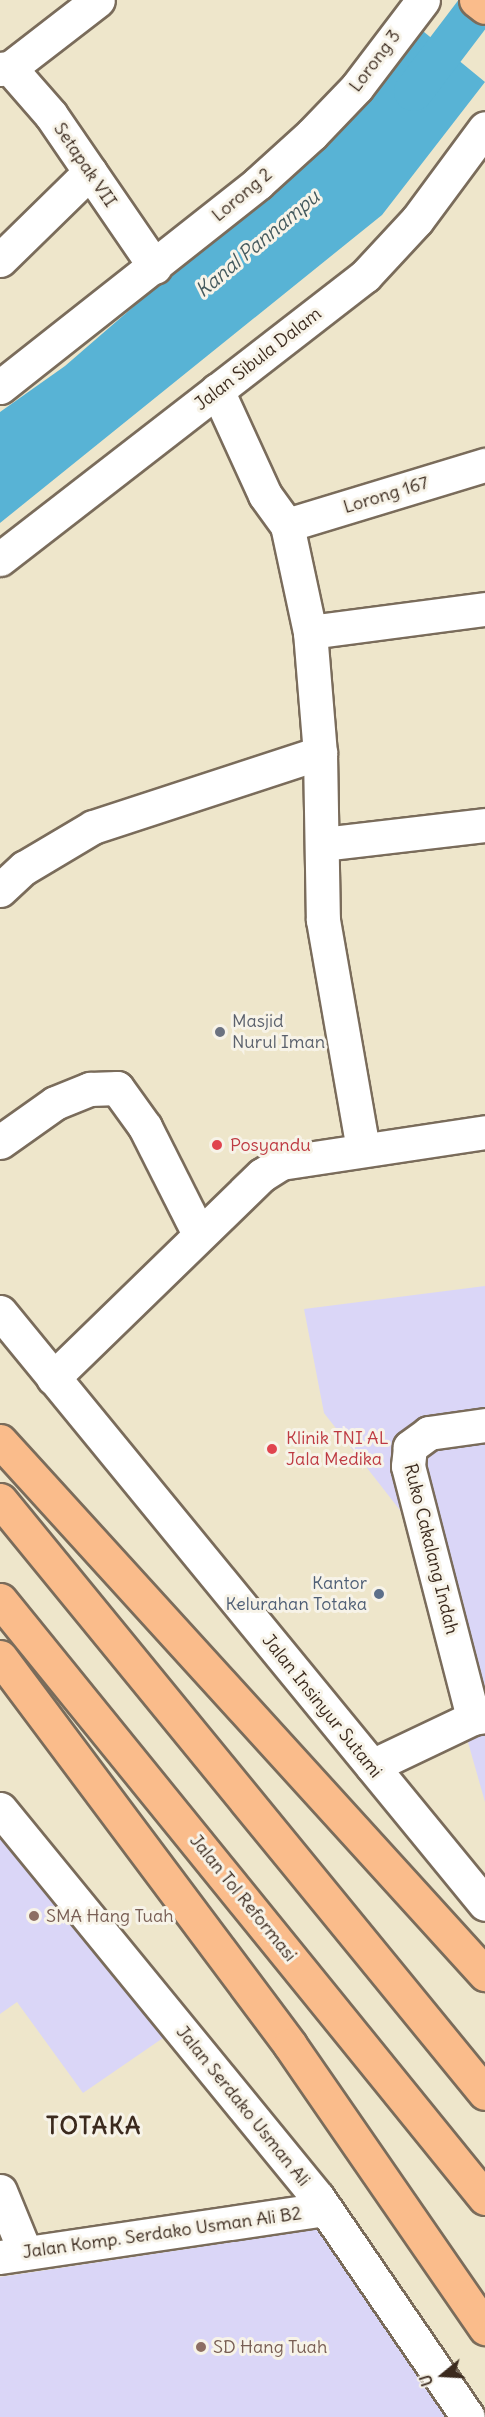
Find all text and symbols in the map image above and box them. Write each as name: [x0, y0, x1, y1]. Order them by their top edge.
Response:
street label: Lorong 3: [345, 26, 405, 96]
street label: Setapak VII: [49, 119, 121, 211]
street label: Lorong 2: [208, 164, 276, 226]
water label: Kanal Pannampu: [190, 184, 324, 302]
street label: Jalan Sibula Dalam: [190, 303, 326, 415]
street label: Lorong 167: [341, 472, 431, 518]
place label: Masjid Nurul Iman: [232, 1011, 325, 1054]
marker: Masjid Nurul Iman: [213, 1025, 227, 1039]
place label: Posyandu: [230, 1134, 311, 1156]
marker: Posyandu: [208, 1136, 226, 1154]
place label: Klinik TNI AL Jala Medika: [286, 1428, 388, 1470]
marker: Klinik TNI AL Jala Medika: [263, 1440, 281, 1458]
street label: Ruko Cakalang Indah: [399, 1461, 463, 1637]
place label: Kantor Kelurahan Totaka: [225, 1573, 367, 1616]
marker: Kantor Kelurahan Totaka: [372, 1587, 386, 1601]
street label: Jalan Insinyur Sutami: [258, 1630, 386, 1782]
street label: Jalan Tol Reformasi: [185, 1830, 301, 1966]
place label: SMA Hang Tuah: [46, 1905, 174, 1927]
marker: SMA Hang Tuah: [27, 1909, 41, 1923]
street label: Jalan Serdako Usman Ali: [172, 2021, 314, 2191]
district label: TOTAKA: [46, 2112, 142, 2140]
street label: Jalan Komp. Serdako Usman Ali B2: [21, 2203, 303, 2263]
place label: SD Hang Tuah: [213, 2336, 327, 2358]
marker: SD Hang Tuah: [194, 2340, 208, 2354]
north arrow: [413, 2345, 473, 2405]
text: U: [415, 2372, 437, 2389]

